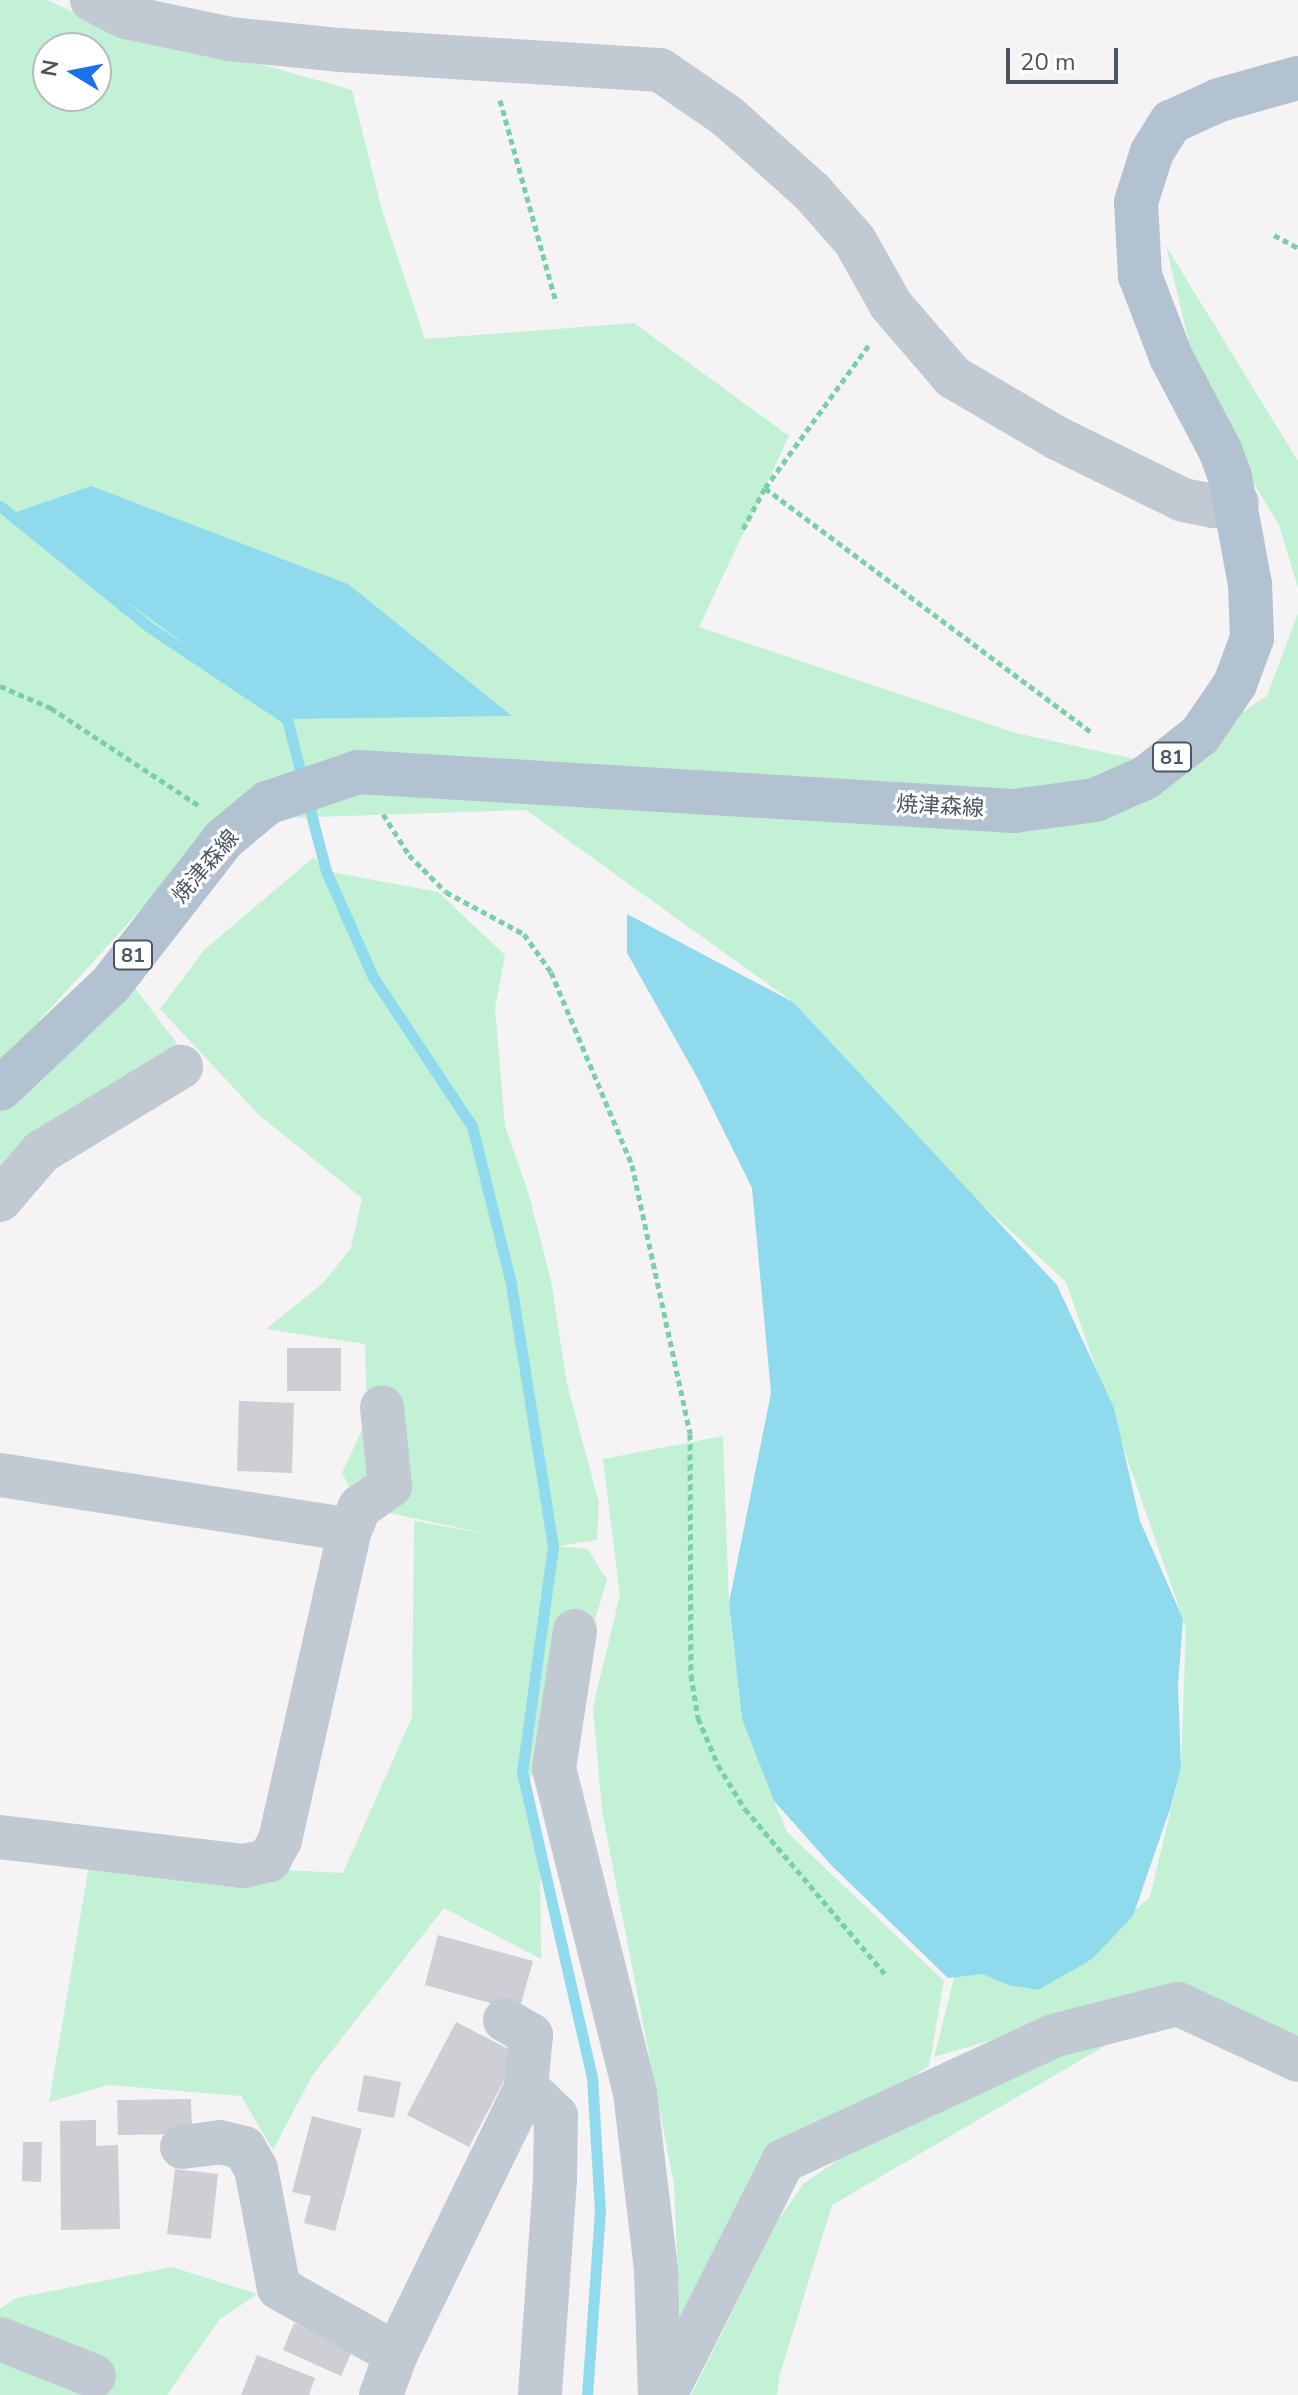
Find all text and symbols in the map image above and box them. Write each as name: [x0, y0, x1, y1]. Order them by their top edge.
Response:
north arrow: [32, 32, 112, 112]
scale bar: [1010, 32, 1122, 82]
text: 20 m: [1020, 46, 1076, 78]
text: N: [34, 57, 67, 79]
road number: 81: [1152, 741, 1192, 773]
street label: 焼津森線: [895, 792, 985, 822]
street label: 焼津森線: [167, 825, 245, 909]
road number: 81: [113, 939, 153, 971]

